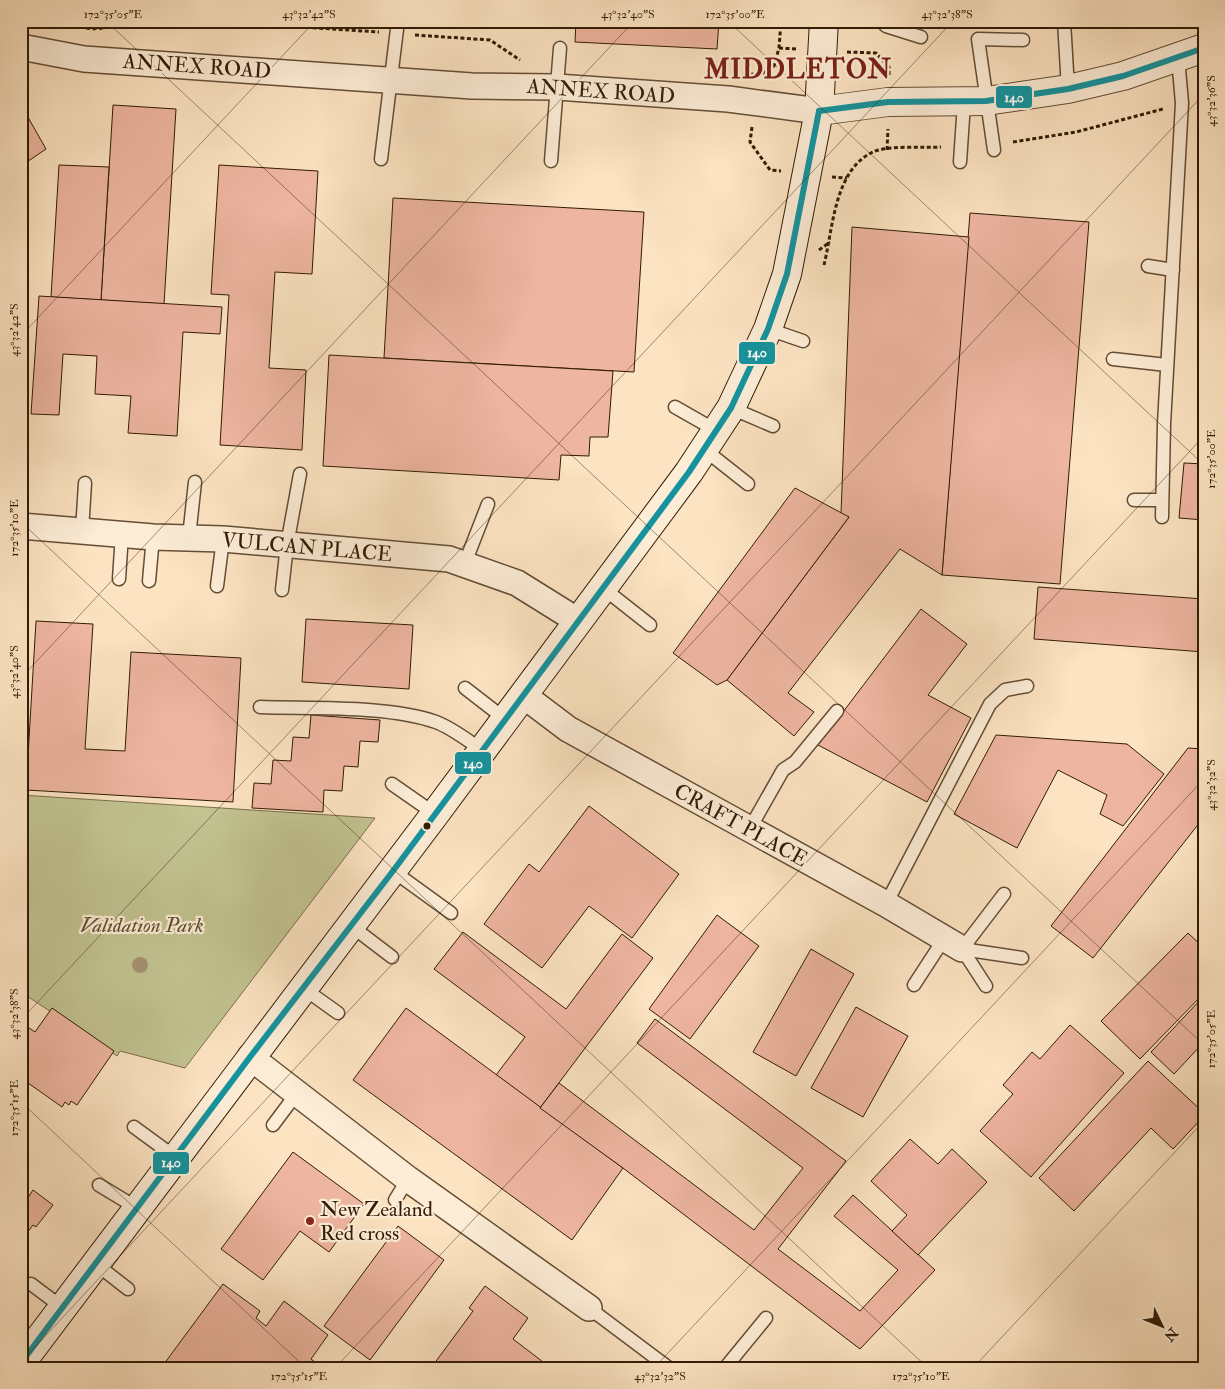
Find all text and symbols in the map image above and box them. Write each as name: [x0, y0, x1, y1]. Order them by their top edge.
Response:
text: 172°35'05"E: [84, 7, 143, 22]
text: 43°32'42"S: [282, 7, 336, 22]
text: 43°32'40"S: [601, 7, 655, 22]
text: 172°35'00"E: [705, 7, 765, 22]
text: 43°32'38"S: [921, 7, 973, 22]
street label: ANNEX ROAD: [121, 48, 272, 85]
district label: MIDDLETON: [703, 54, 892, 86]
street label: ANNEX ROAD: [525, 73, 676, 110]
text: 43°32'36"S: [1204, 75, 1219, 127]
line badge: 140: [995, 85, 1033, 109]
text: 140: [1004, 89, 1024, 106]
text: 43°32'42"S: [7, 303, 22, 357]
line badge: 140: [738, 341, 776, 365]
text: 140: [747, 344, 767, 361]
text: 172°35'00"E: [1204, 429, 1219, 489]
text: 172°35'10"E: [7, 499, 22, 557]
street label: VULCAN PLACE: [221, 527, 393, 568]
text: 43°32'40"S: [7, 645, 22, 699]
line badge: 140: [454, 751, 492, 775]
text: 140: [463, 755, 483, 772]
text: 43°32'32"S: [1204, 759, 1219, 811]
street label: CRAFT PLACE: [669, 778, 812, 873]
unlabelled marker: [422, 821, 432, 831]
park label: Validation Park: [80, 912, 204, 939]
text: 43°32'38"S: [7, 988, 22, 1040]
text: 172°35'05"E: [1204, 1009, 1219, 1068]
text: 172°35'15"E: [7, 1079, 22, 1136]
line badge: 140: [152, 1151, 190, 1175]
text: 140: [161, 1154, 181, 1171]
place label: New Zealand Red cross: [320, 1196, 433, 1247]
marker: New Zealand Red cross: [304, 1215, 316, 1227]
north arrow: [1138, 1302, 1188, 1352]
text: N: [1160, 1323, 1182, 1345]
text: 172°35'15"E: [271, 1369, 328, 1384]
text: 43°32'32"S: [634, 1369, 686, 1384]
text: 172°35'10"E: [892, 1369, 950, 1384]

